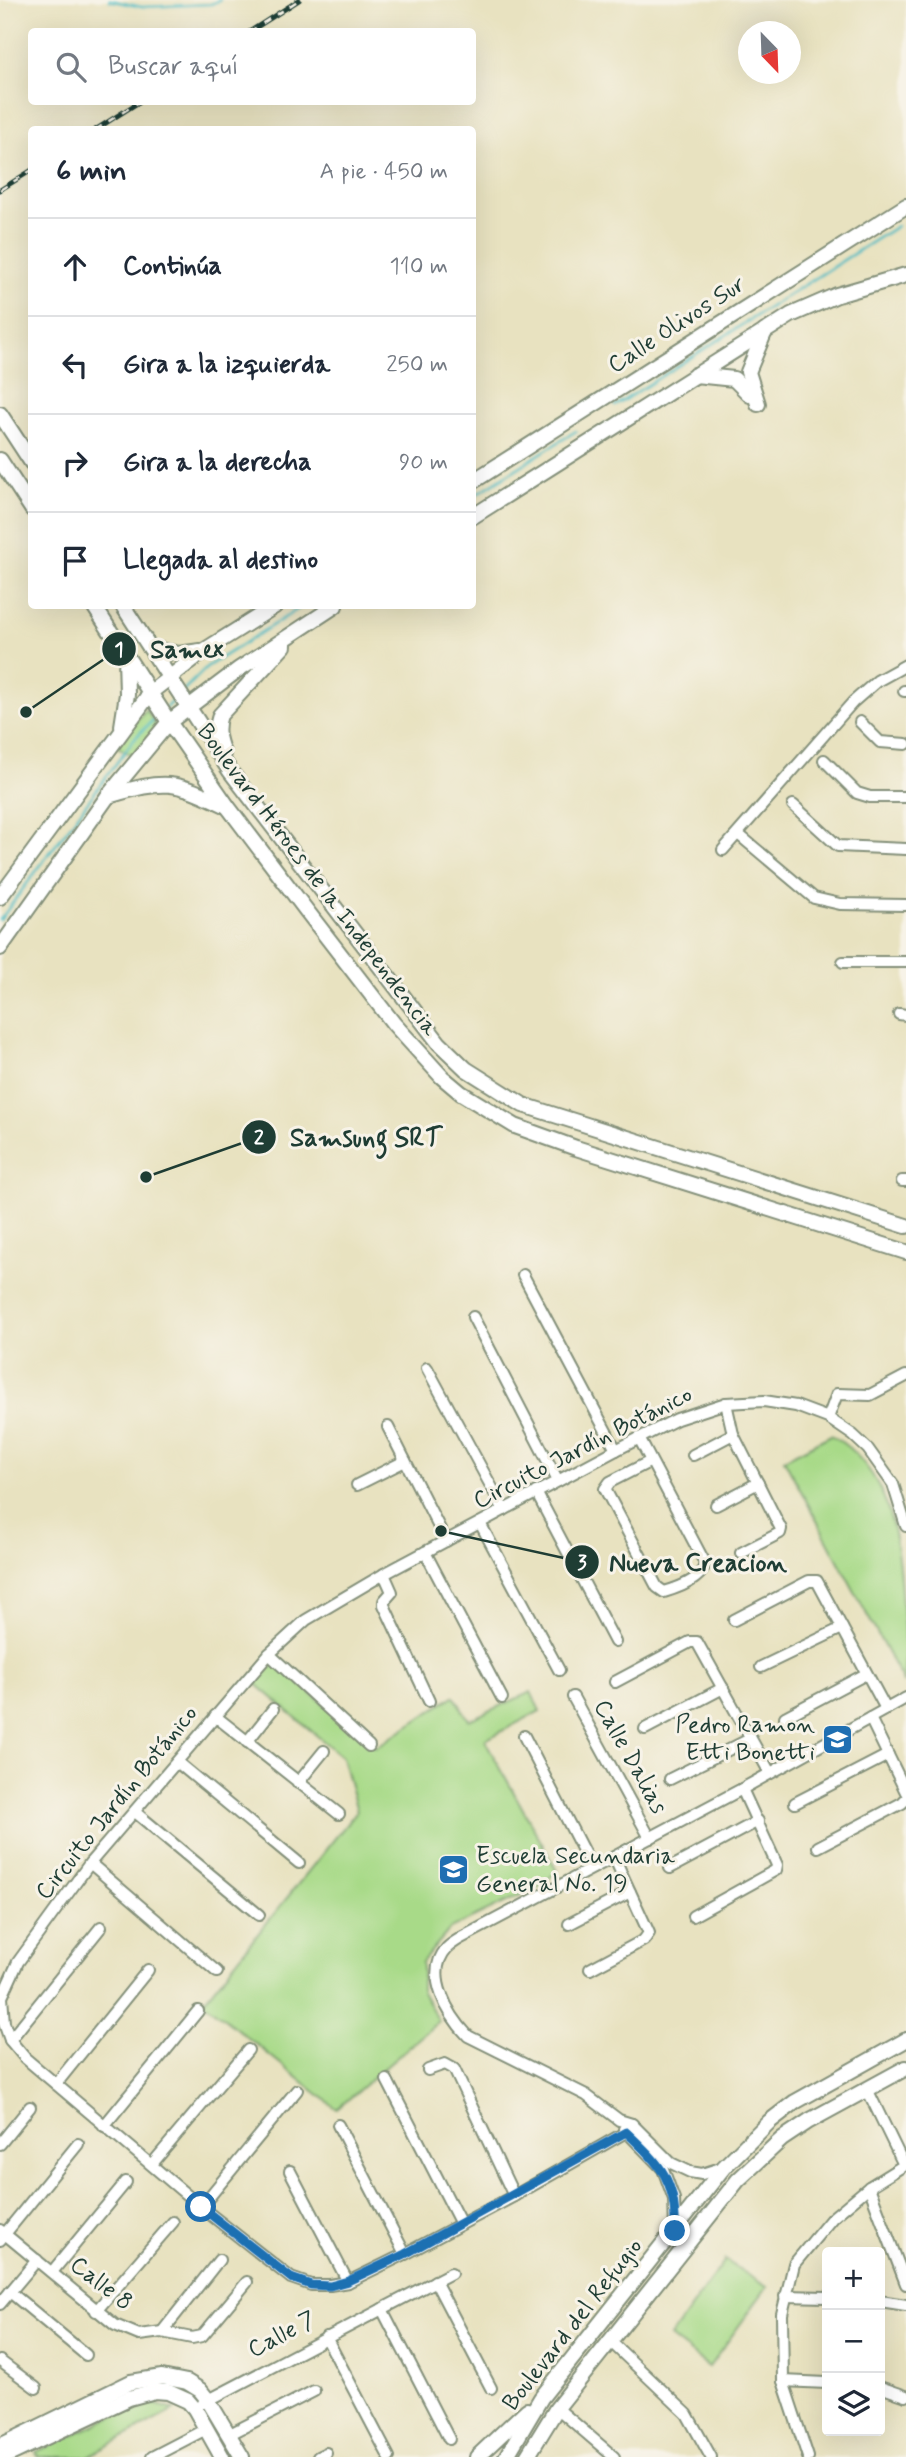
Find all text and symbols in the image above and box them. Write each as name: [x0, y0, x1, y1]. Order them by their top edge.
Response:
north arrow: [738, 21, 801, 84]
search box: [28, 28, 476, 105]
icon: search: [52, 48, 90, 86]
text: Buscar aquí: [108, 50, 239, 84]
text: 6 min: [56, 152, 127, 191]
text: A pie · 450 m: [320, 157, 448, 187]
icon: ahead: [56, 248, 94, 286]
text: Continúa: [123, 250, 222, 284]
text: 110 m: [389, 252, 448, 282]
street label: Calle Olivos Sur: [602, 269, 752, 381]
icon: left: [56, 346, 94, 384]
text: Gira a la izquierda: [123, 348, 330, 382]
text: 250 m: [386, 350, 448, 380]
icon: right: [56, 444, 94, 482]
text: Gira a la derecha: [123, 446, 312, 480]
text: 90 m: [399, 448, 448, 478]
icon: arrive: [56, 542, 94, 580]
text: Llegada al destino: [123, 544, 318, 578]
callout: Samex: [102, 625, 238, 672]
text: Samex: [150, 634, 225, 668]
text: 1: [114, 636, 124, 664]
street label: Boulevard Héroes de la Independencia: [189, 718, 445, 1043]
callout: Samsung SRT: [242, 1113, 456, 1160]
text: Samsung SRT: [290, 1122, 443, 1159]
text: 2: [254, 1124, 265, 1152]
street label: Circuito Jardín Botánico: [468, 1379, 698, 1517]
callout: Nueva Creacion: [564, 1538, 797, 1585]
text: Nueva Creacion: [609, 1547, 788, 1581]
text: 3: [577, 1549, 587, 1577]
street label: Calle Dalias: [586, 1694, 674, 1820]
street label: Circuito Jardín Botánico: [29, 1699, 205, 1907]
place label: Pedro Ramon Etti Bonetti: [675, 1710, 815, 1769]
school or university icon: Pedro Ramon Etti Bonetti: [821, 1722, 855, 1756]
place label: Escuela Secundaria General No. 19: [476, 1841, 676, 1900]
school or university icon: Escuela Secundaria General No. 19: [436, 1853, 470, 1887]
route start: [185, 2191, 216, 2222]
route end: [659, 2215, 690, 2246]
street label: Boulevard del Refugio: [496, 2232, 650, 2418]
map controls: [822, 2247, 885, 2436]
button: +: [822, 2247, 885, 2310]
street label: Calle 8: [63, 2250, 139, 2318]
street label: Calle 7: [243, 2304, 321, 2366]
button: −: [822, 2310, 885, 2373]
button: layers: [822, 2373, 885, 2436]

